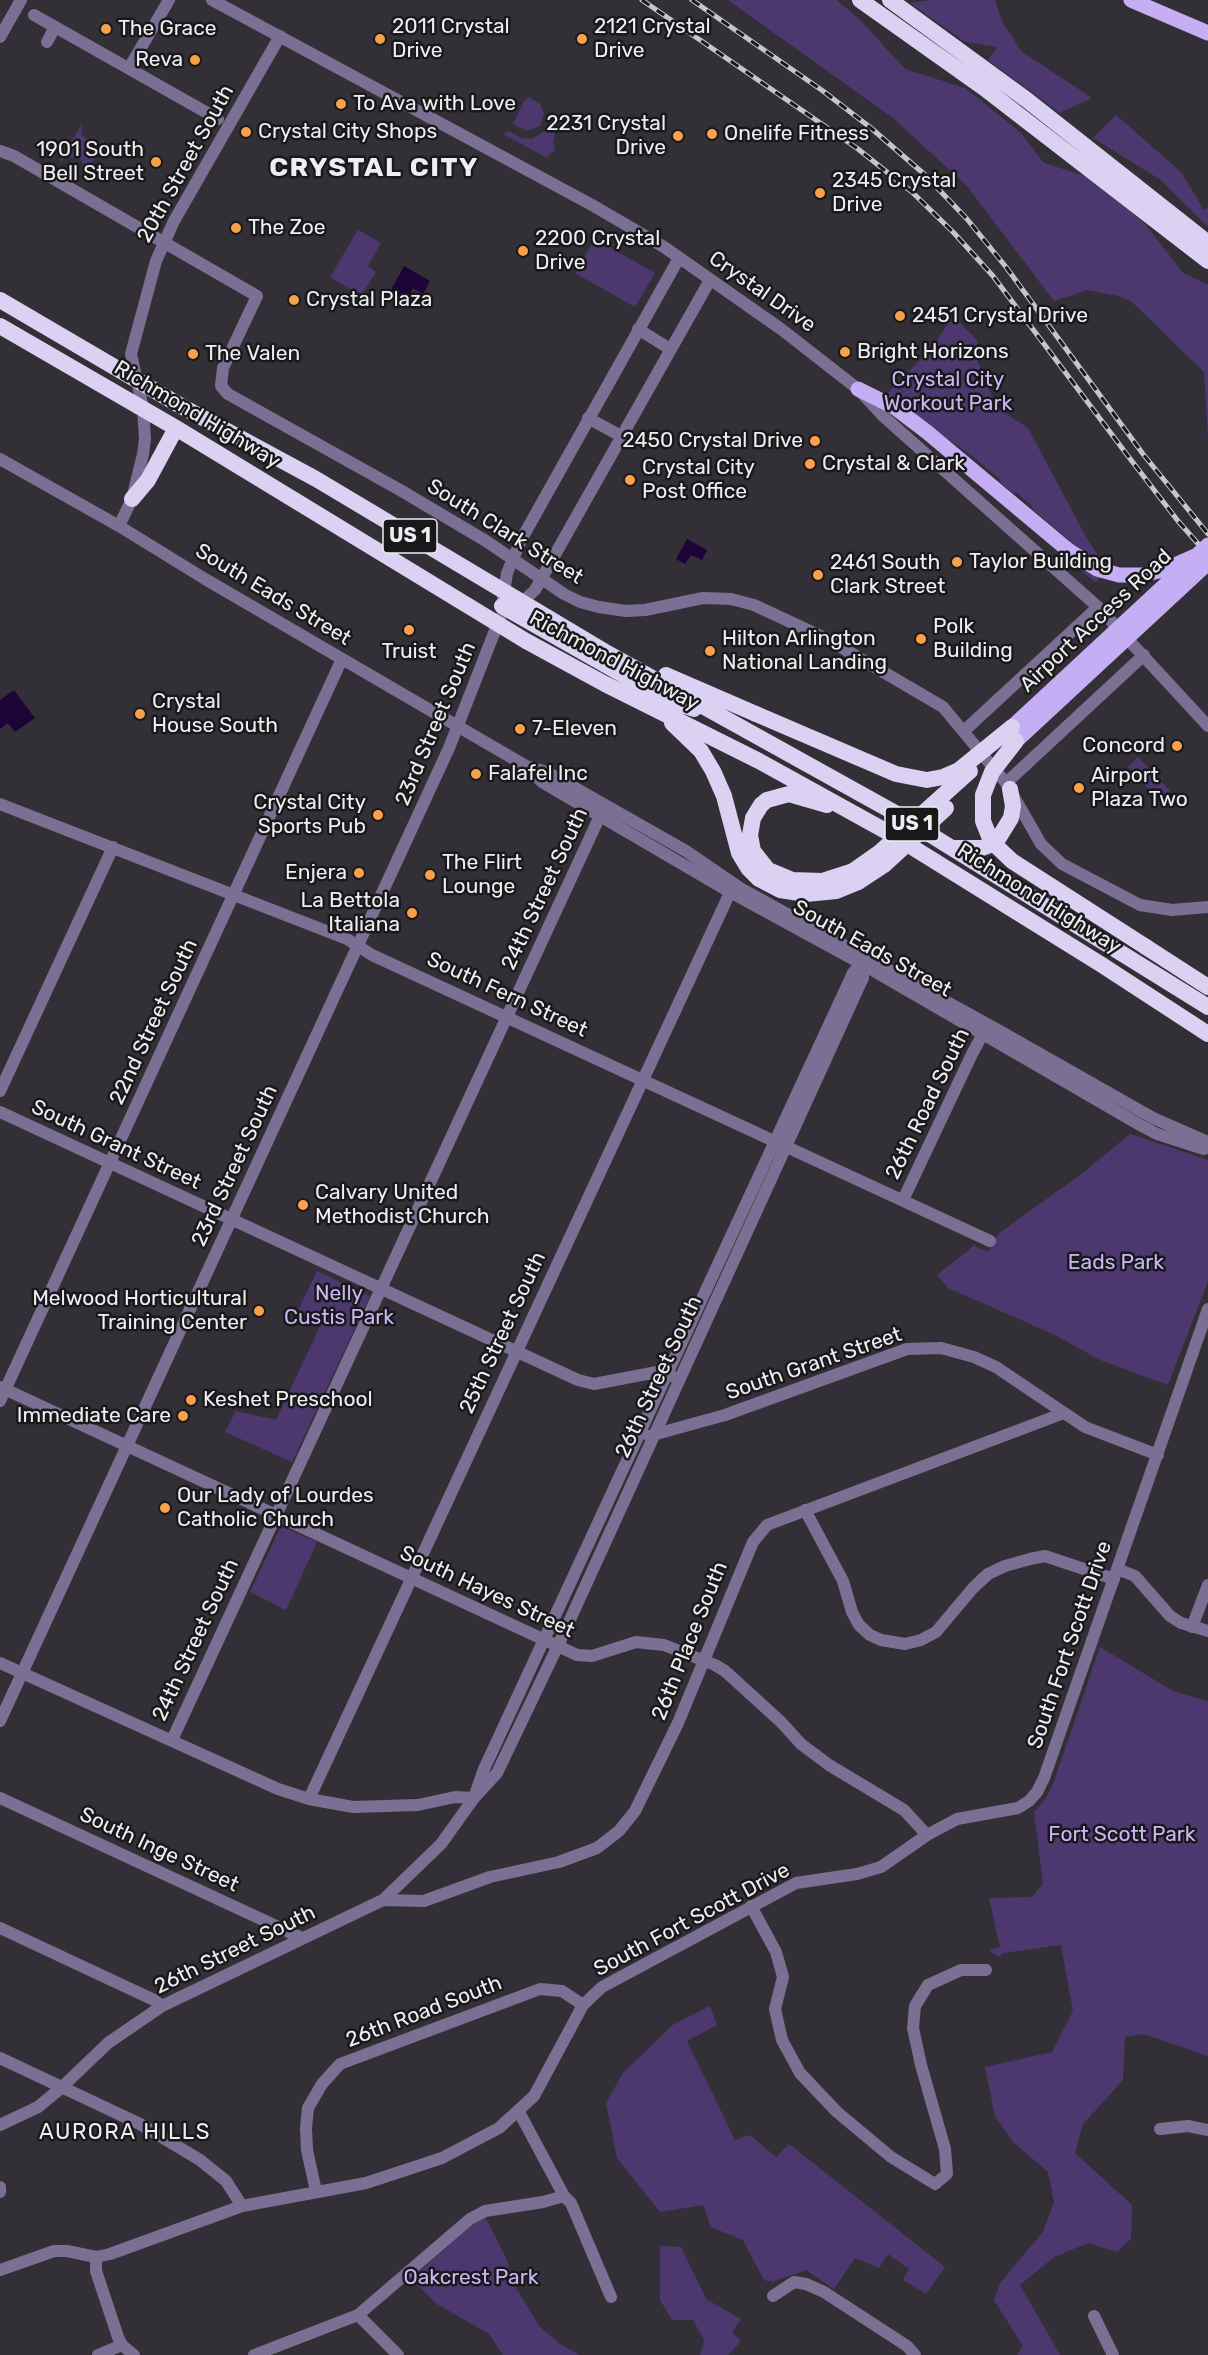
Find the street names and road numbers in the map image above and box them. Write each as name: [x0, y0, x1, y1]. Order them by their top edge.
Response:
street label: 20th Street South: [132, 81, 240, 247]
street label: Crystal Drive: [704, 246, 820, 338]
street label: Richmond Highway: [109, 356, 285, 474]
street label: South Clark Street: [422, 474, 588, 590]
road number: US 1: [383, 519, 437, 553]
street label: South Eads Street: [191, 539, 355, 651]
street label: Airport Access Road: [1015, 544, 1177, 698]
street label: Richmond Highway: [525, 606, 703, 716]
street label: 23rd Street South: [390, 639, 482, 809]
street label: 24th Street South: [496, 804, 594, 974]
road number: US 1: [885, 807, 939, 841]
street label: Richmond Highway: [952, 838, 1126, 960]
street label: South Eads Street: [788, 895, 956, 1003]
street label: 22nd Street South: [105, 935, 203, 1109]
street label: South Fern Street: [423, 947, 591, 1043]
street label: 26th Road South: [881, 1024, 975, 1184]
street label: 23rd Street South: [187, 1081, 283, 1251]
street label: South Grant Street: [27, 1095, 205, 1195]
street label: 25th Street South: [454, 1248, 552, 1418]
street label: 26th Street South: [610, 1292, 708, 1462]
street label: South Grant Street: [723, 1322, 905, 1406]
street label: South Fort Scott Drive: [1023, 1538, 1117, 1752]
street label: South Hayes Street: [396, 1540, 578, 1644]
street label: 24th Street South: [147, 1555, 245, 1725]
street label: 26th Place South: [647, 1558, 733, 1724]
street label: South Inge Street: [75, 1802, 243, 1898]
street label: South Fort Scott Drive: [590, 1858, 794, 1982]
street label: 26th Street South: [150, 1900, 320, 2000]
street label: 26th Road South: [343, 1971, 505, 2053]

